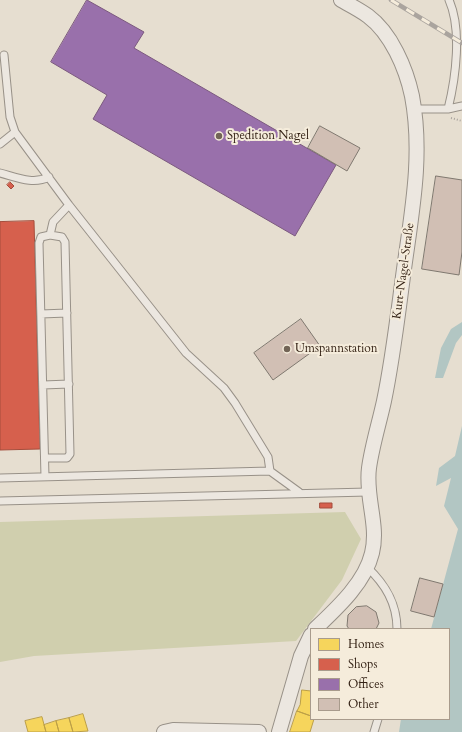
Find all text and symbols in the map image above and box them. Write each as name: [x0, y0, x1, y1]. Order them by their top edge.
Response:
place label: Spedition Nagel: [227, 129, 309, 143]
marker: Spedition Nagel: [214, 131, 224, 141]
street label: Kurt-Nagel-Straße: [390, 222, 418, 320]
place label: Umspannstation: [295, 342, 378, 356]
marker: Umspannstation: [282, 344, 292, 354]
legend: [310, 628, 450, 720]
text: Homes: [348, 636, 384, 652]
text: Shops: [348, 656, 377, 672]
text: Offices: [348, 676, 384, 692]
text: Other: [348, 696, 379, 712]

